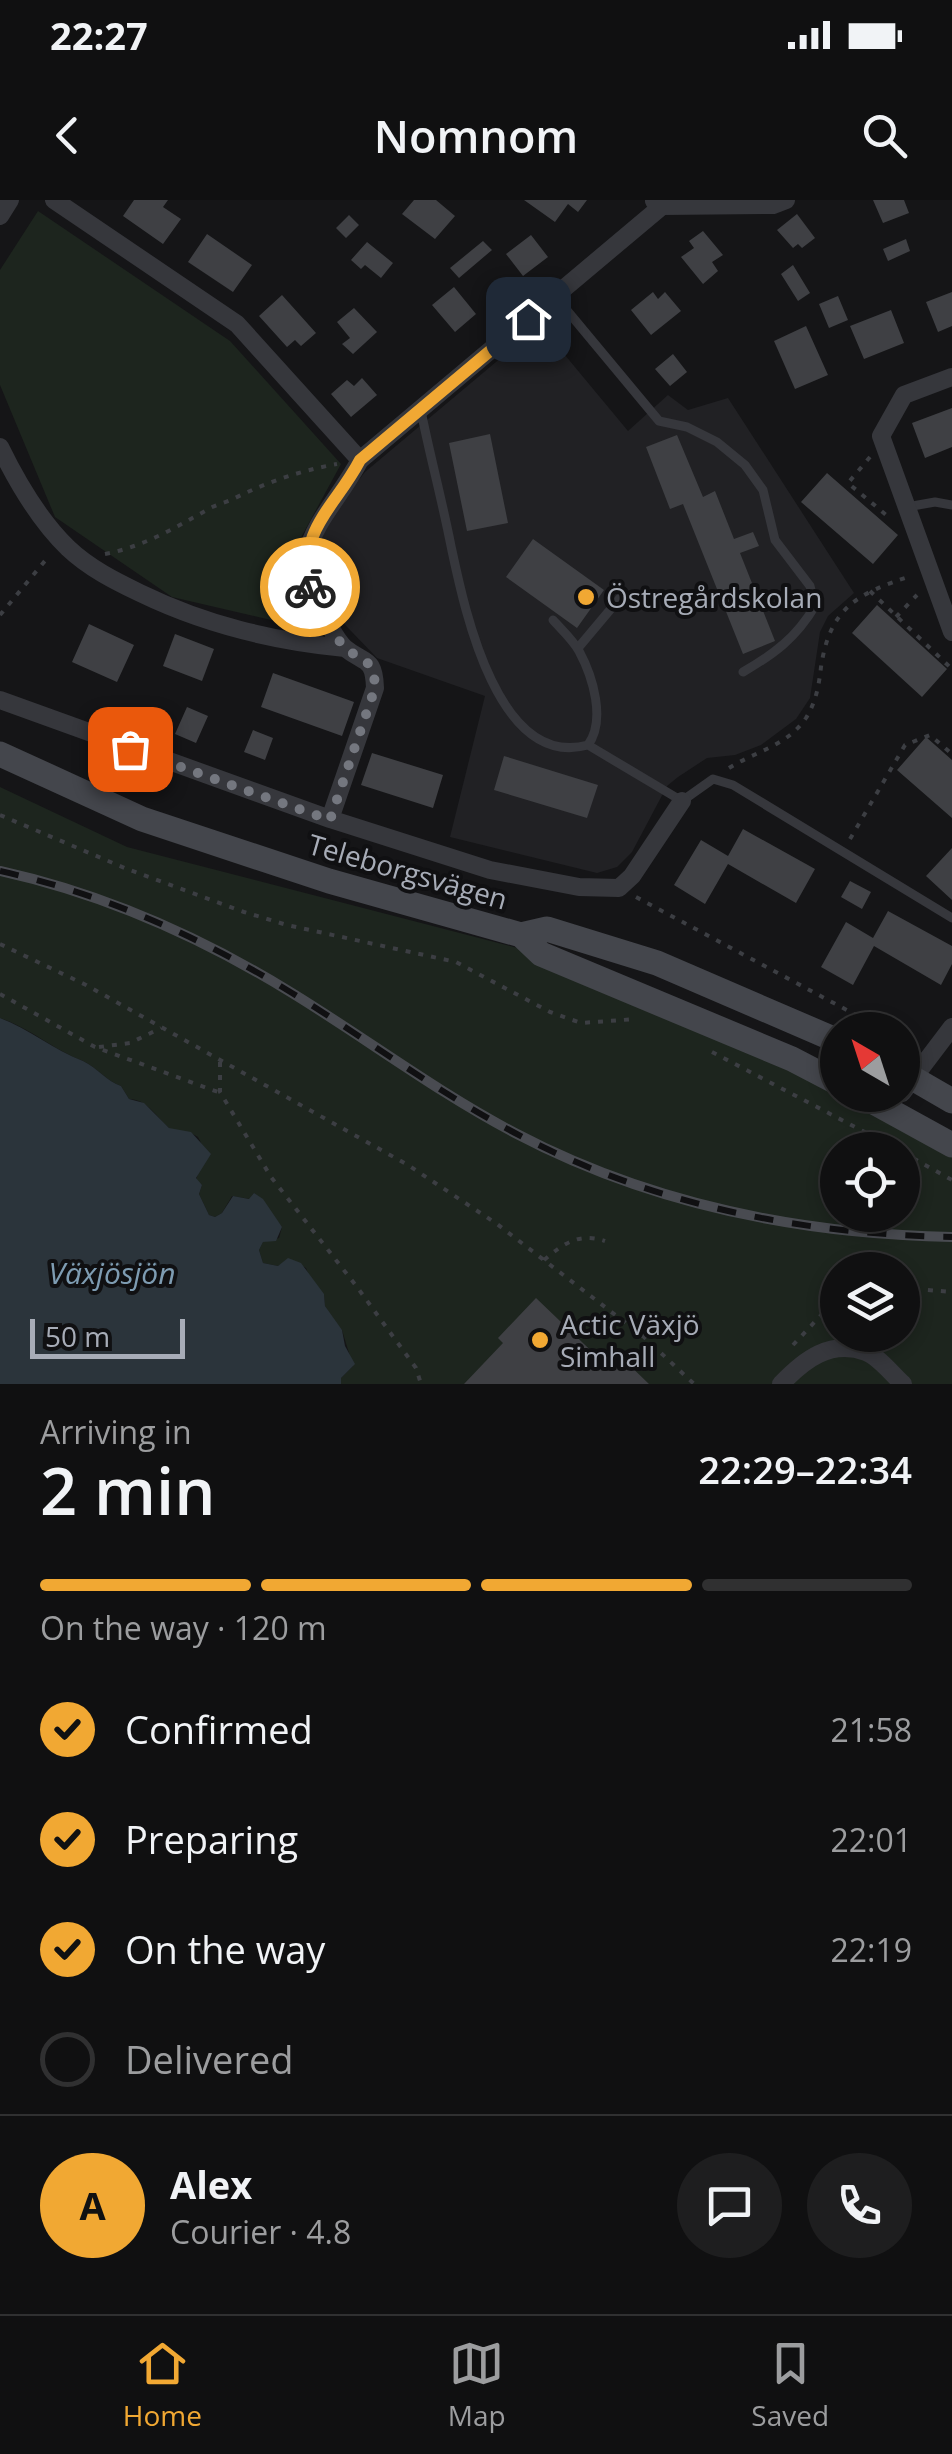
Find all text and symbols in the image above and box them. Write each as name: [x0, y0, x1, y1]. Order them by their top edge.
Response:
text: 22:27: [50, 9, 148, 61]
text: Nomnom: [374, 105, 578, 166]
icon: back: [40, 108, 95, 163]
icon: search: [857, 108, 912, 163]
pin: [486, 277, 571, 362]
icon: home: [501, 292, 556, 347]
courier: [260, 537, 360, 637]
icon: bike: [283, 560, 338, 615]
place label: Östregårdskolan: [606, 578, 822, 616]
marker: Östregårdskolan: [575, 586, 597, 608]
pin: [88, 707, 173, 792]
icon: bag: [103, 722, 158, 777]
street label: Teleborgsvägen: [304, 824, 512, 918]
north arrow: [820, 1012, 920, 1112]
map controls: [820, 1012, 920, 1352]
button: locate: [820, 1132, 920, 1232]
water label: Växjösjön: [48, 1252, 176, 1293]
button: layers: [820, 1252, 920, 1352]
place label: Actic Växjö Simhall: [560, 1305, 700, 1375]
scale bar: [30, 1314, 185, 1358]
text: 50 m: [45, 1317, 110, 1355]
marker: Actic Växjö Simhall: [529, 1329, 551, 1351]
text: Arriving in: [40, 1410, 192, 1453]
text: 22:29–22:34: [698, 1443, 912, 1495]
text: 2 min: [40, 1446, 215, 1534]
text: On the way · 120 m: [40, 1606, 327, 1649]
icon: check: [40, 1702, 95, 1757]
text: Confirmed: [125, 1703, 313, 1755]
text: 21:58: [830, 1708, 912, 1751]
icon: check: [40, 1812, 95, 1867]
text: Preparing: [125, 1813, 298, 1865]
text: 22:01: [830, 1818, 912, 1861]
icon: check: [40, 1922, 95, 1977]
text: On the way: [125, 1923, 325, 1975]
text: 22:19: [830, 1928, 912, 1971]
text: Delivered: [125, 2033, 294, 2085]
button: chat: [677, 2153, 782, 2258]
button: phone: [807, 2153, 912, 2258]
text: Alex: [170, 2158, 252, 2210]
text: A: [79, 2179, 106, 2231]
text: Courier · 4.8: [170, 2210, 351, 2253]
tab: Home: [123, 2336, 202, 2434]
tab: Map: [448, 2336, 506, 2434]
tab: Saved: [751, 2336, 829, 2434]

